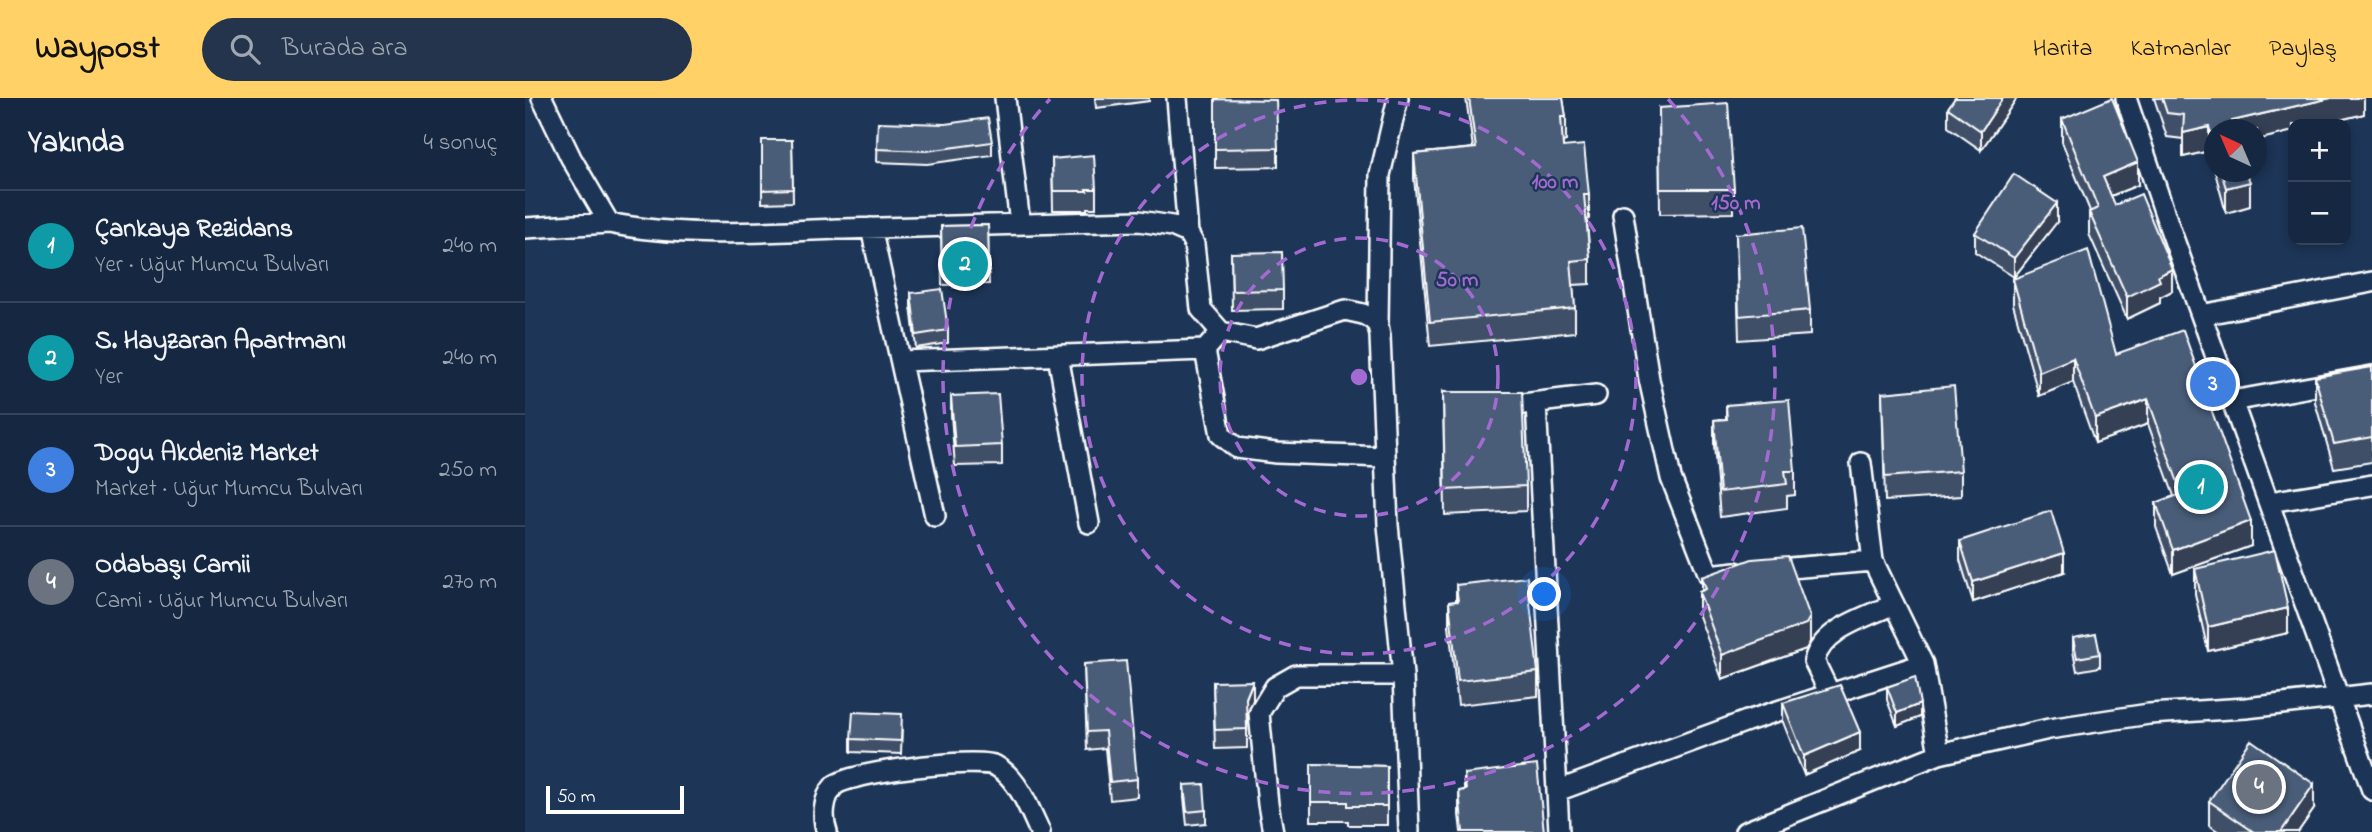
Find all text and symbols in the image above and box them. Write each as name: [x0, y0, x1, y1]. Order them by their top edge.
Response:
search box: [202, 18, 692, 81]
text: Waypost: [35, 25, 160, 73]
icon: search: [226, 30, 264, 68]
text: Burada ara: [282, 30, 407, 68]
text: Harita: [2033, 32, 2093, 67]
text: Katmanlar: [2131, 32, 2231, 67]
text: Paylaş: [2269, 32, 2337, 67]
north arrow: [2204, 119, 2267, 182]
map controls: [2288, 119, 2351, 245]
button: +: [2288, 119, 2351, 182]
text: Yakında: [28, 122, 124, 166]
text: 4 sonuç: [423, 127, 497, 160]
text: 100 m: [1532, 168, 1578, 198]
button: −: [2288, 182, 2351, 245]
text: 150 m: [1711, 189, 1761, 219]
text: Çankaya Rezidans: [95, 211, 293, 249]
text: 1: [47, 230, 55, 263]
text: 240 m: [443, 230, 497, 263]
pin: 2: [942, 238, 988, 290]
text: Yer · Uğur Mumcu Bulvarı: [95, 249, 329, 282]
text: 50 m: [1436, 266, 1478, 296]
text: S. Hayzaran Apartmanı: [95, 323, 346, 361]
text: 2: [45, 342, 57, 375]
text: 240 m: [443, 342, 497, 375]
pin: 3: [2190, 358, 2236, 410]
text: Yer: [95, 361, 123, 394]
centre of rings: [1347, 365, 1371, 389]
text: Dogu Akdeniz Market: [95, 435, 319, 473]
text: 3: [46, 454, 56, 487]
text: 250 m: [439, 454, 497, 487]
pin: 1: [2178, 461, 2224, 513]
text: Market · Uğur Mumcu Bulvarı: [95, 473, 363, 506]
text: Odabaşı Camii: [95, 547, 251, 585]
text: 4: [46, 566, 56, 599]
text: 270 m: [443, 566, 497, 599]
your location: [1527, 577, 1561, 611]
text: Cami · Uğur Mumcu Bulvarı: [95, 585, 348, 618]
pin: 4: [2236, 761, 2282, 813]
scale bar: [546, 783, 684, 815]
text: 50 m: [557, 784, 596, 811]

